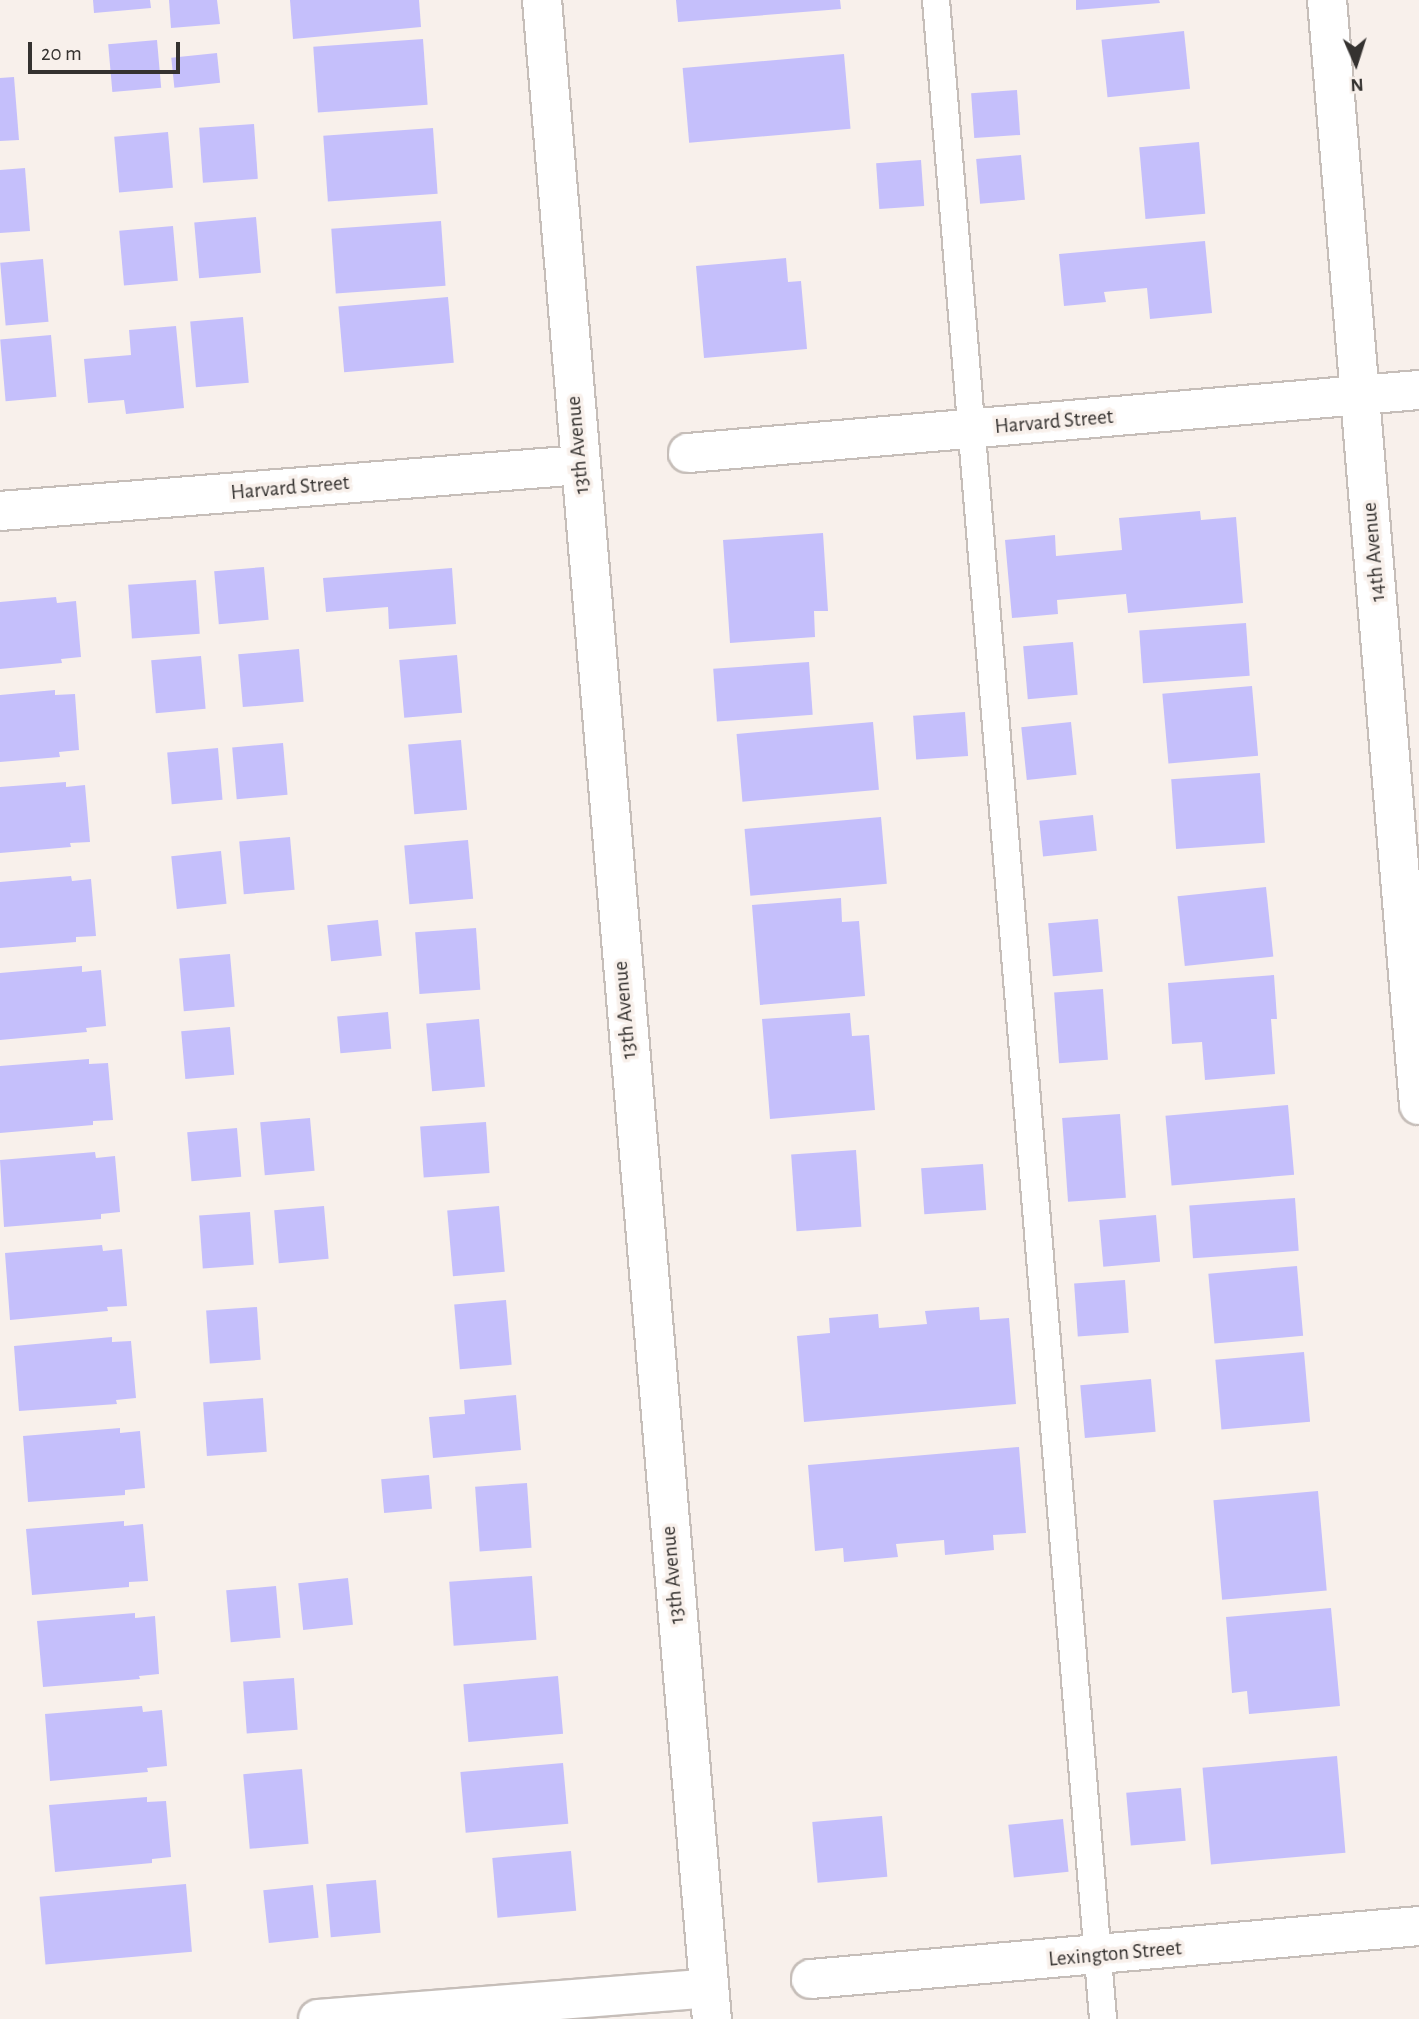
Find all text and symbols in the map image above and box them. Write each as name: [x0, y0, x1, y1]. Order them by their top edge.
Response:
scale bar: [32, 28, 184, 72]
north arrow: [1321, 28, 1391, 98]
text: 20 m: [41, 43, 82, 64]
text: N: [1350, 75, 1364, 94]
street label: 13th Avenue: [561, 395, 595, 495]
street label: Harvard Street: [994, 404, 1114, 440]
street label: Harvard Street: [230, 470, 350, 506]
street label: 14th Avenue: [1357, 501, 1391, 603]
street label: 13th Avenue: [608, 960, 642, 1060]
street label: 13th Avenue: [656, 1525, 690, 1625]
street label: Lexington Street: [1047, 1936, 1183, 1972]

